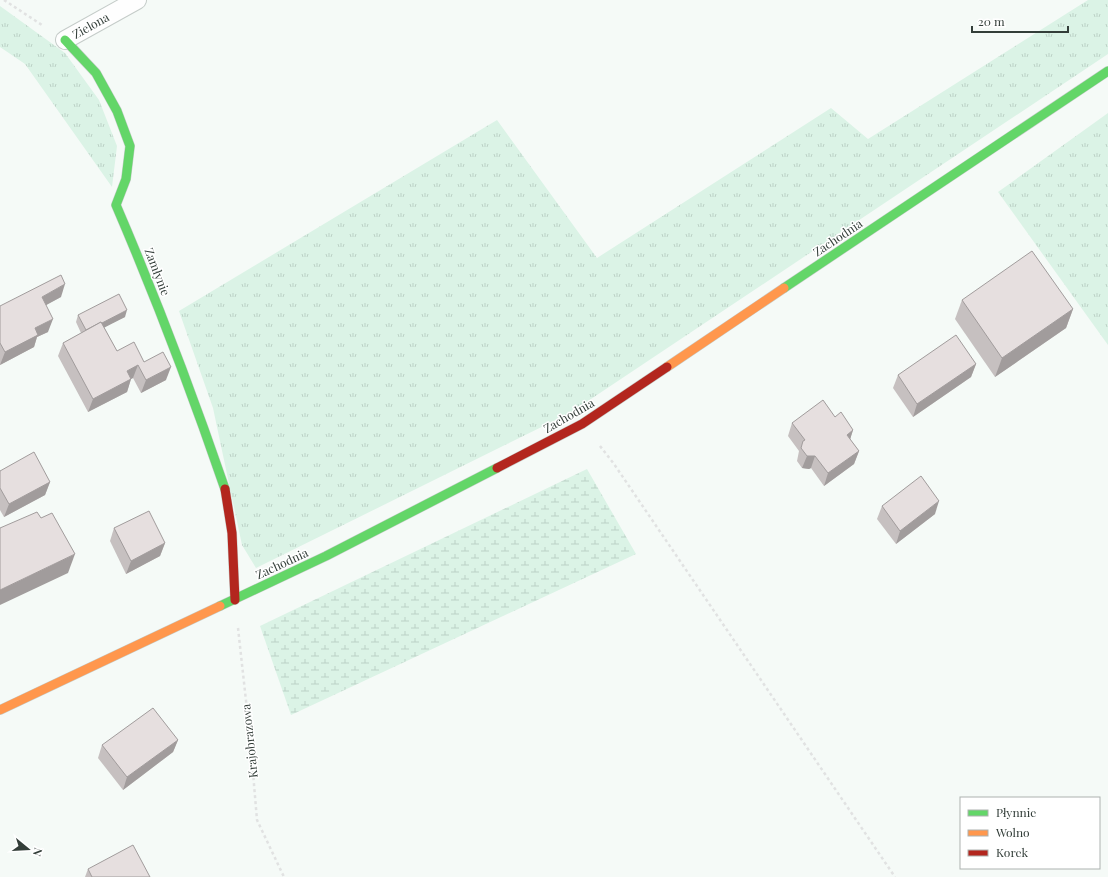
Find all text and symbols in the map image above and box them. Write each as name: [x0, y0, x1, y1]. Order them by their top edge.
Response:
street label: Zielona: [69, 8, 112, 42]
scale bar: [972, 8, 1068, 34]
text: 20 m: [978, 13, 1005, 29]
street label: Zachodnia: [810, 215, 865, 260]
street label: Zamłynie: [142, 245, 174, 298]
street label: Zachodnia: [540, 394, 597, 436]
street label: Zachodnia: [253, 544, 310, 582]
street label: Krajobrazowa: [237, 703, 261, 779]
legend: [960, 797, 1100, 869]
text: Płynnie: [996, 804, 1036, 820]
text: Wolno: [995, 824, 1030, 840]
north arrow: [8, 829, 48, 869]
text: Korek: [996, 844, 1029, 860]
text: N: [30, 846, 46, 858]

